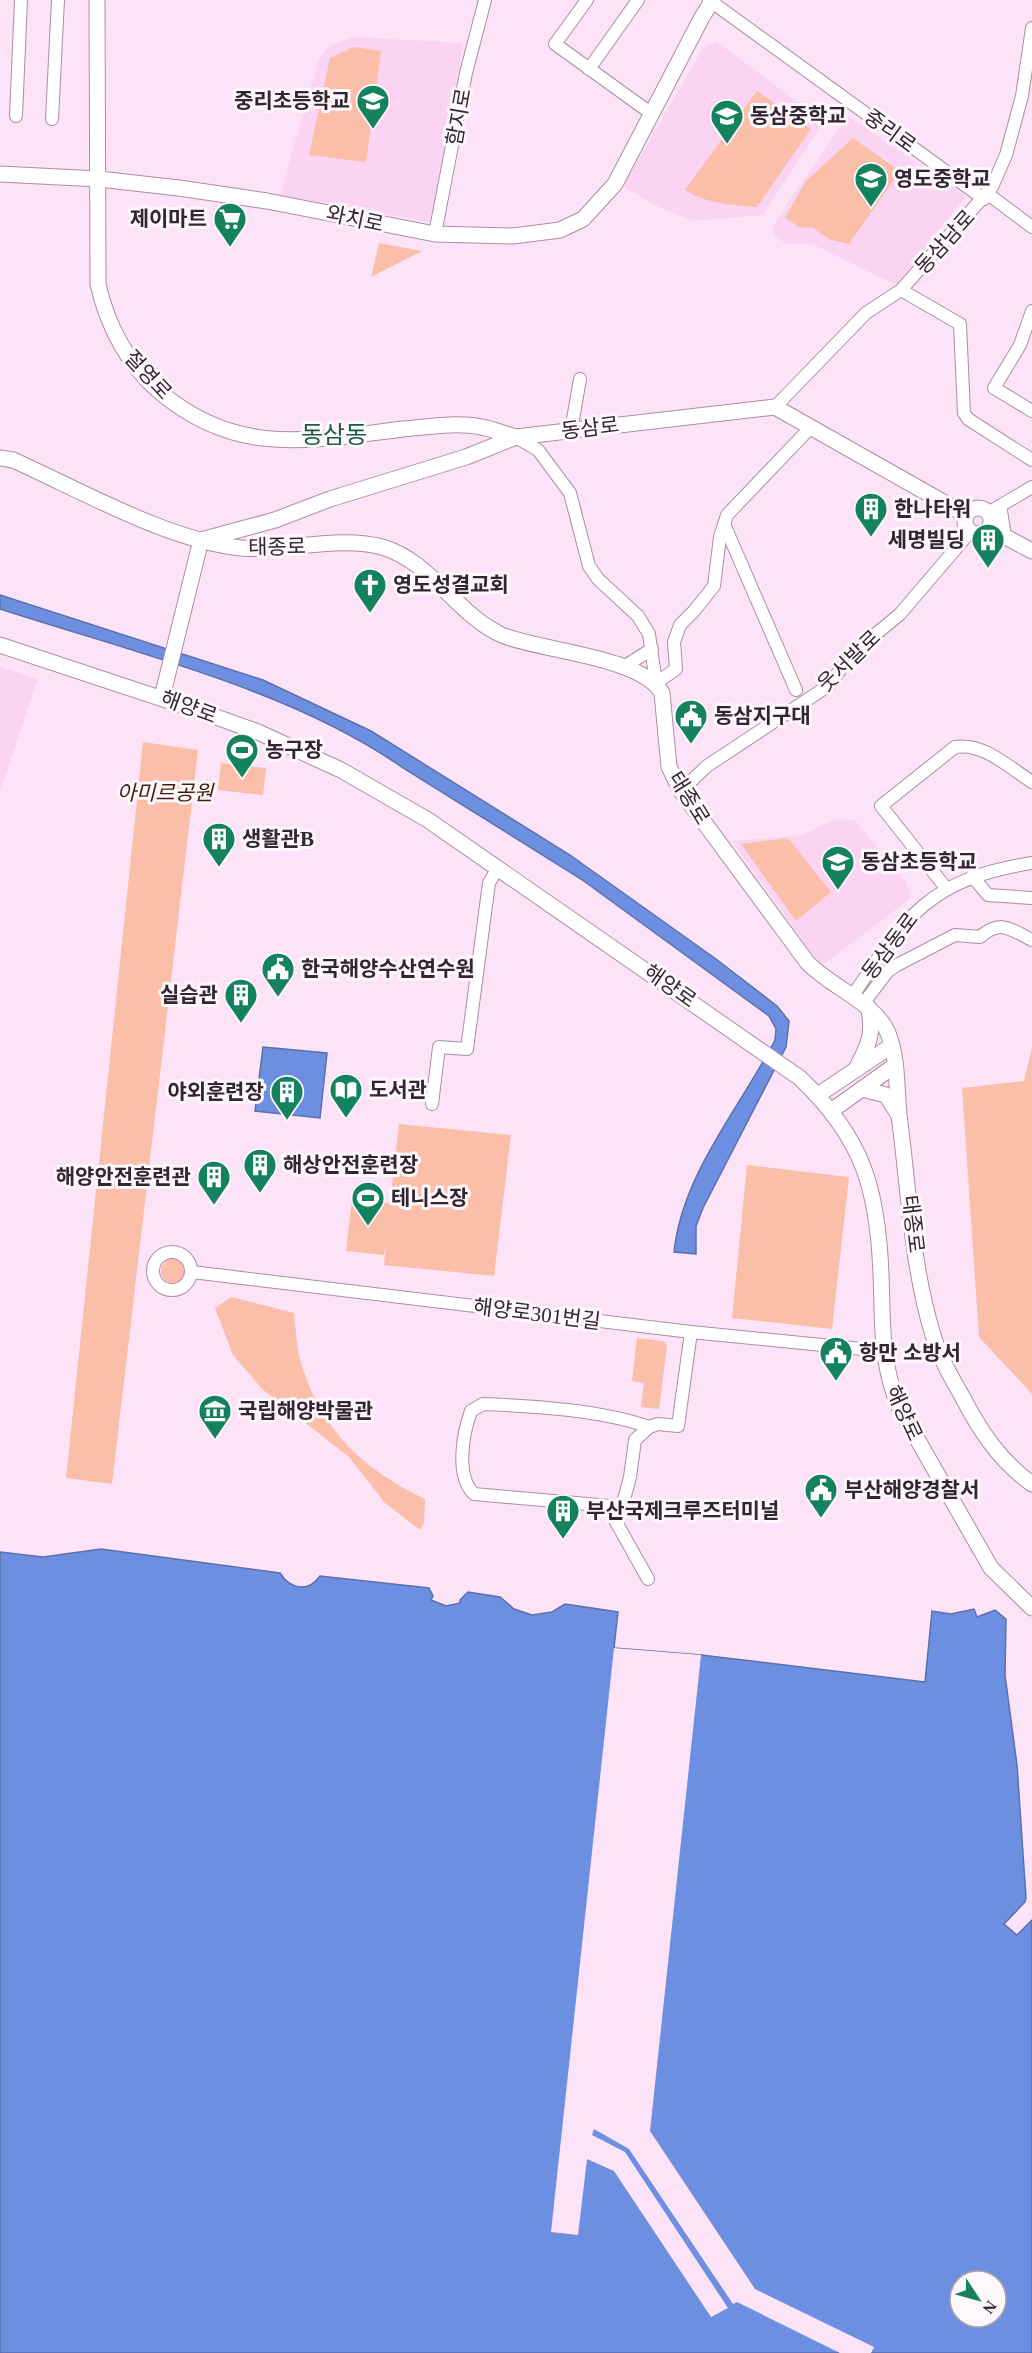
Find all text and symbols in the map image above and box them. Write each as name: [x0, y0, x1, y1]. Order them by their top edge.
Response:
school or university icon: 중리초등학교: [355, 83, 391, 130]
street label: 함지로: [442, 86, 476, 148]
place label: 중리초등학교: [234, 89, 350, 113]
school or university icon: 동삼중학교: [709, 98, 745, 145]
place label: 동삼중학교: [750, 104, 847, 128]
street label: 중리로: [859, 104, 921, 158]
school or university icon: 영도중학교: [853, 161, 889, 208]
place label: 영도중학교: [894, 167, 991, 191]
supermarket icon: 제이마트: [212, 201, 248, 248]
street label: 와치로: [324, 201, 386, 237]
street label: 동삼남로: [910, 205, 980, 279]
place label: 제이마트: [130, 207, 207, 231]
street label: 절영로: [119, 346, 177, 404]
street label: 동삼로: [560, 413, 620, 443]
district label: 동삼동: [301, 422, 367, 448]
building icon: 한나타워: [853, 491, 889, 538]
place label: 한나타워: [894, 497, 971, 521]
building icon: 세명빌딩: [970, 522, 1006, 569]
place label: 세명빌딩: [888, 528, 965, 552]
street label: 태종로: [248, 534, 306, 560]
church icon: 영도성결교회: [352, 567, 388, 614]
place label: 영도성결교회: [393, 573, 509, 597]
street label: 웃서발로: [813, 626, 885, 696]
street label: 해양로: [158, 686, 220, 728]
public building icon: 동삼지구대: [673, 698, 709, 745]
place label: 동삼지구대: [714, 704, 811, 728]
sports icon: 농구장: [224, 732, 260, 779]
place label: 농구장: [265, 738, 323, 762]
street label: 태종로: [663, 767, 715, 829]
park label: 아미르공원: [117, 781, 215, 805]
building icon: 생활관B: [201, 821, 237, 868]
place label: 생활관B: [242, 827, 314, 851]
school or university icon: 동삼초등학교: [820, 844, 856, 891]
place label: 동삼초등학교: [861, 850, 977, 874]
street label: 동삼동로: [857, 908, 923, 984]
public building icon: 한국해양수산연수원: [260, 951, 296, 998]
place label: 한국해양수산연수원: [301, 957, 475, 981]
street label: 해양로: [639, 960, 701, 1012]
building icon: 실습관: [223, 977, 259, 1024]
place label: 실습관: [160, 983, 218, 1007]
library icon: 도서관: [328, 1072, 364, 1119]
building icon: 야외훈련장: [269, 1074, 305, 1121]
place label: 도서관: [369, 1078, 427, 1102]
place label: 야외훈련장: [167, 1080, 264, 1104]
building icon: 해상안전훈련장: [242, 1147, 278, 1194]
place label: 해상안전훈련장: [283, 1153, 418, 1177]
building icon: 해양안전훈련관: [196, 1159, 232, 1206]
place label: 해양안전훈련관: [56, 1165, 191, 1189]
sports icon: 테니스장: [350, 1180, 386, 1227]
place label: 테니스장: [391, 1186, 468, 1210]
street label: 태종로: [898, 1194, 928, 1254]
street label: 해양로301번길: [472, 1294, 602, 1334]
public building icon: 항만 소방서: [818, 1335, 854, 1382]
place label: 항만 소방서: [859, 1341, 961, 1365]
street label: 해양로: [881, 1382, 927, 1444]
museum icon: 국립해양박물관: [197, 1393, 233, 1440]
place label: 국립해양박물관: [238, 1399, 373, 1423]
public building icon: 부산해양경찰서: [803, 1472, 839, 1519]
place label: 부산해양경찰서: [844, 1478, 979, 1502]
building icon: 부산국제크루즈터미널: [545, 1493, 581, 1540]
place label: 부산국제크루즈터미널: [586, 1499, 779, 1523]
north arrow: [948, 2269, 1008, 2329]
text: N: [979, 2298, 1000, 2318]

